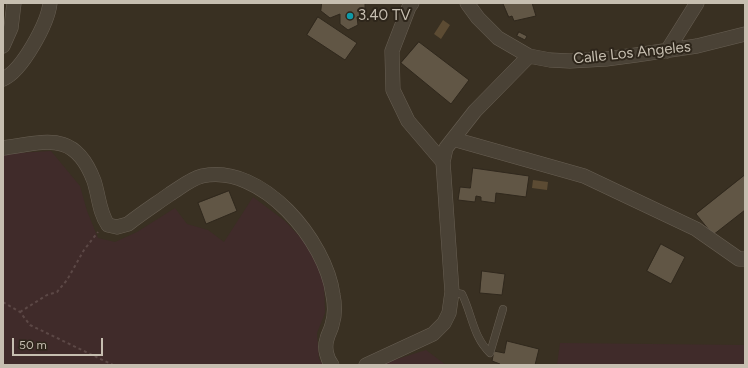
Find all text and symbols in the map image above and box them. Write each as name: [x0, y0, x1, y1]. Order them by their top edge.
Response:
place label: 3.40 TV: [358, 7, 411, 25]
marker: 3.40 TV: [345, 11, 355, 21]
street label: Calle Los Angeles: [572, 38, 692, 68]
scale bar: [14, 330, 105, 356]
text: 50 m: [19, 338, 47, 352]

